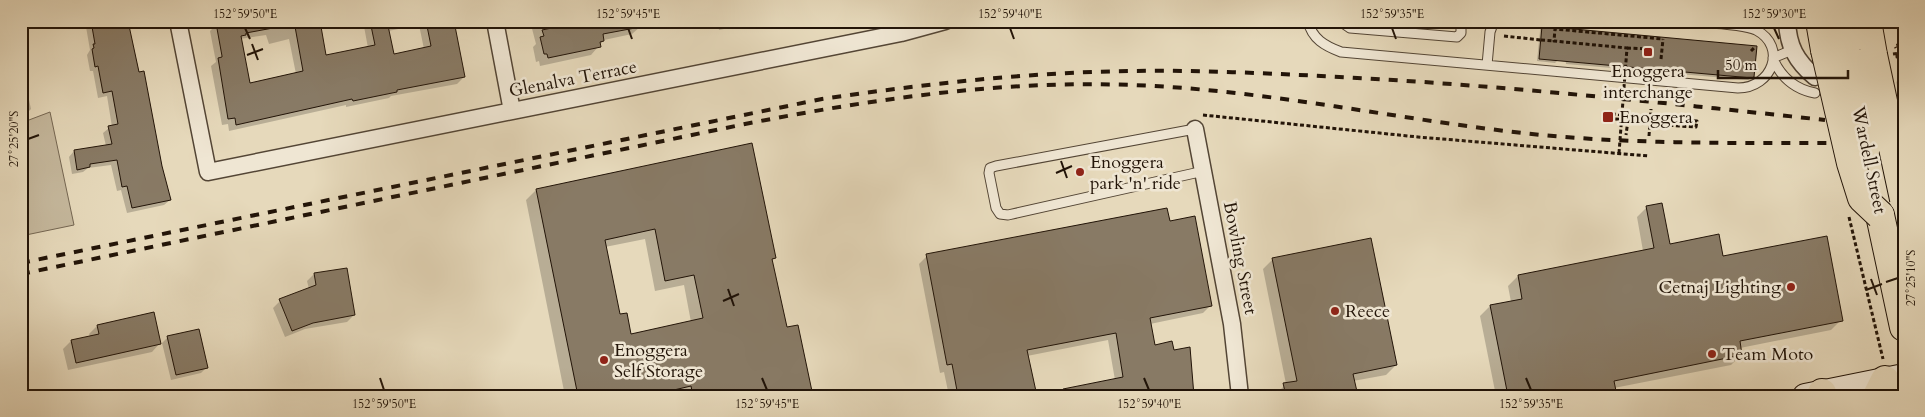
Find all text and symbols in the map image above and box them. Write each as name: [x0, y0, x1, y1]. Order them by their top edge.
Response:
text: 152°59'50"E: [213, 6, 277, 22]
text: 152°59'45"E: [596, 6, 660, 22]
text: 152°59'40"E: [978, 6, 1042, 22]
text: 152°59'35"E: [1360, 6, 1424, 22]
text: 152°59'30"E: [1742, 6, 1806, 22]
marker: Enoggera interchange: [1642, 46, 1654, 58]
scale bar: [1718, 48, 1848, 80]
street label: Glenalva Terrace: [507, 54, 639, 104]
text: 50 m: [1725, 55, 1757, 75]
place label: Enoggera interchange: [1603, 59, 1693, 105]
street label: Wardell Street: [1845, 103, 1893, 216]
place label: Enoggera: [1619, 105, 1693, 130]
marker: Enoggera: [1601, 110, 1615, 124]
text: 27°25'20"S: [6, 111, 22, 167]
place label: Enoggera park 'n' ride: [1090, 150, 1181, 196]
marker: Enoggera park 'n' ride: [1074, 166, 1086, 178]
street label: Bowling Street: [1217, 199, 1263, 317]
text: 27°25'10"S: [1903, 250, 1919, 306]
place label: Cetnaj Lighting: [1658, 275, 1782, 300]
marker: Cetnaj Lighting: [1785, 281, 1797, 293]
place label: Reece: [1345, 299, 1390, 324]
marker: Reece: [1329, 305, 1341, 317]
place label: Enoggera Self Storage: [614, 338, 703, 384]
place label: Team Moto: [1722, 342, 1814, 367]
marker: Team Moto: [1706, 348, 1718, 360]
marker: Enoggera Self Storage: [598, 354, 610, 366]
text: 152°59'50"E: [352, 396, 416, 412]
text: 152°59'45"E: [735, 396, 799, 412]
text: 152°59'40"E: [1117, 396, 1181, 412]
text: 152°59'35"E: [1499, 396, 1563, 412]

